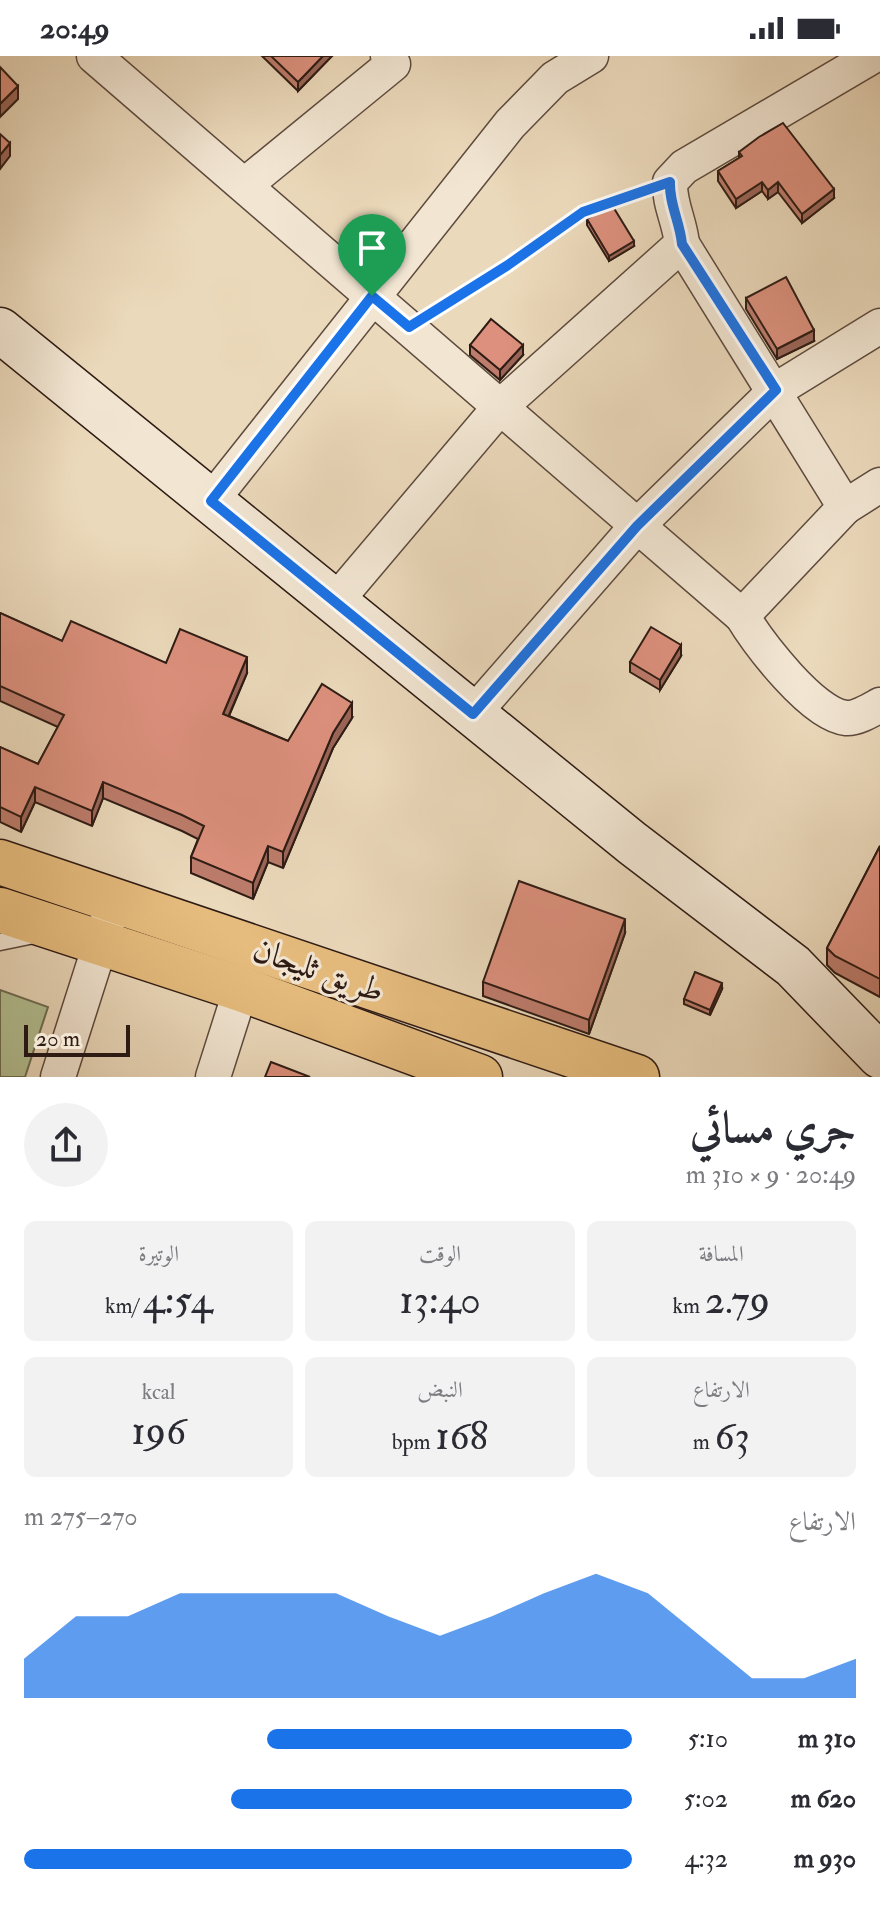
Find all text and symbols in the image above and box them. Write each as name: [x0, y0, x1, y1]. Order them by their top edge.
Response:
text: 20:49: [40, 10, 110, 47]
pin: [338, 214, 406, 296]
icon: arrive: [350, 226, 394, 270]
street label: طريق ثليجان: [247, 928, 390, 1013]
scale bar: [24, 1021, 130, 1057]
text: 20 m: [36, 1025, 80, 1053]
text: جري مسائي: [690, 1101, 856, 1156]
button: share: [24, 1103, 108, 1187]
text: 20:49 · 9 × 310 m: [686, 1159, 856, 1191]
text: الوتيرة: [138, 1240, 179, 1268]
text: الوقت: [419, 1240, 461, 1268]
text: المسافة: [699, 1240, 744, 1268]
text: 4:54: [143, 1275, 212, 1326]
text: 13:40: [399, 1275, 481, 1326]
text: 2.79: [705, 1275, 770, 1326]
text: /km: [105, 1292, 143, 1320]
text: km: [673, 1292, 705, 1320]
text: النبض: [417, 1376, 463, 1404]
text: الارتفاع: [693, 1376, 750, 1404]
text: kcal: [142, 1378, 176, 1406]
text: 196: [131, 1406, 186, 1457]
text: 168: [435, 1411, 488, 1462]
text: 63: [714, 1411, 750, 1462]
text: bpm: [392, 1428, 435, 1456]
text: m: [693, 1428, 714, 1456]
text: 270–275 m: [24, 1501, 138, 1533]
text: الارتفاع: [789, 1506, 856, 1538]
text: 5:10: [688, 1723, 728, 1755]
text: 310 m: [798, 1723, 856, 1755]
text: 5:02: [684, 1783, 728, 1815]
text: 620 m: [791, 1783, 856, 1815]
text: 4:32: [684, 1843, 728, 1875]
text: 930 m: [794, 1843, 856, 1875]

